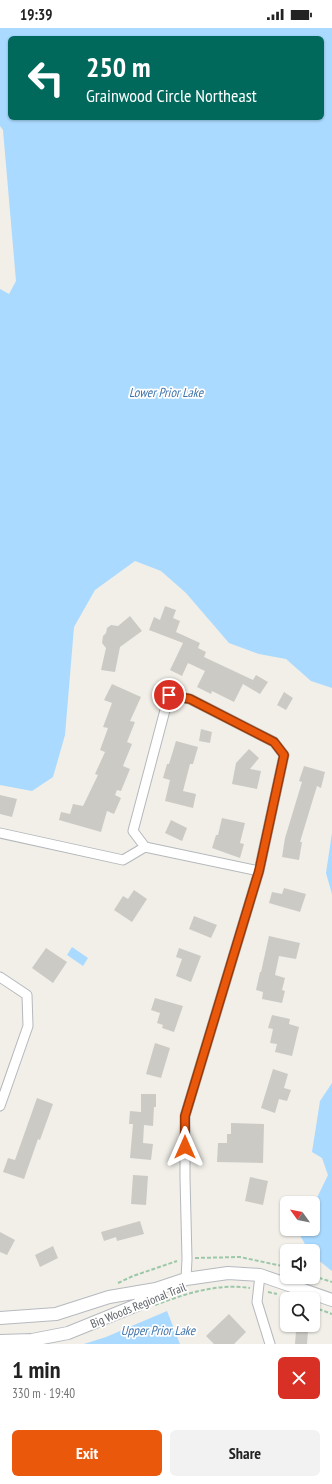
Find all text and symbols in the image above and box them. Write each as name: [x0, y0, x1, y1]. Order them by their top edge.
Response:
text: 19:39: [20, 5, 52, 24]
text: 250 m: [86, 48, 150, 85]
icon: left: [20, 52, 72, 104]
text: Grainwood Circle Northeast: [86, 84, 257, 107]
water label: Lower Prior Lake: [129, 384, 205, 401]
pin: [152, 678, 186, 712]
icon: arrive: [158, 684, 180, 706]
position arrow: [164, 1126, 206, 1168]
north arrow: [280, 1196, 320, 1236]
map controls: [280, 1196, 320, 1332]
button: sound: [280, 1244, 320, 1284]
street label: Big Woods Regional Trail: [88, 1279, 188, 1331]
button: search: [280, 1292, 320, 1332]
water label: Upper Prior Lake: [121, 1322, 197, 1339]
text: 1 min: [12, 1354, 60, 1385]
button: close: [278, 1357, 320, 1399]
text: 330 m · 19:40: [12, 1385, 75, 1402]
button: Exit: [12, 1430, 162, 1476]
button: Share: [170, 1430, 320, 1476]

